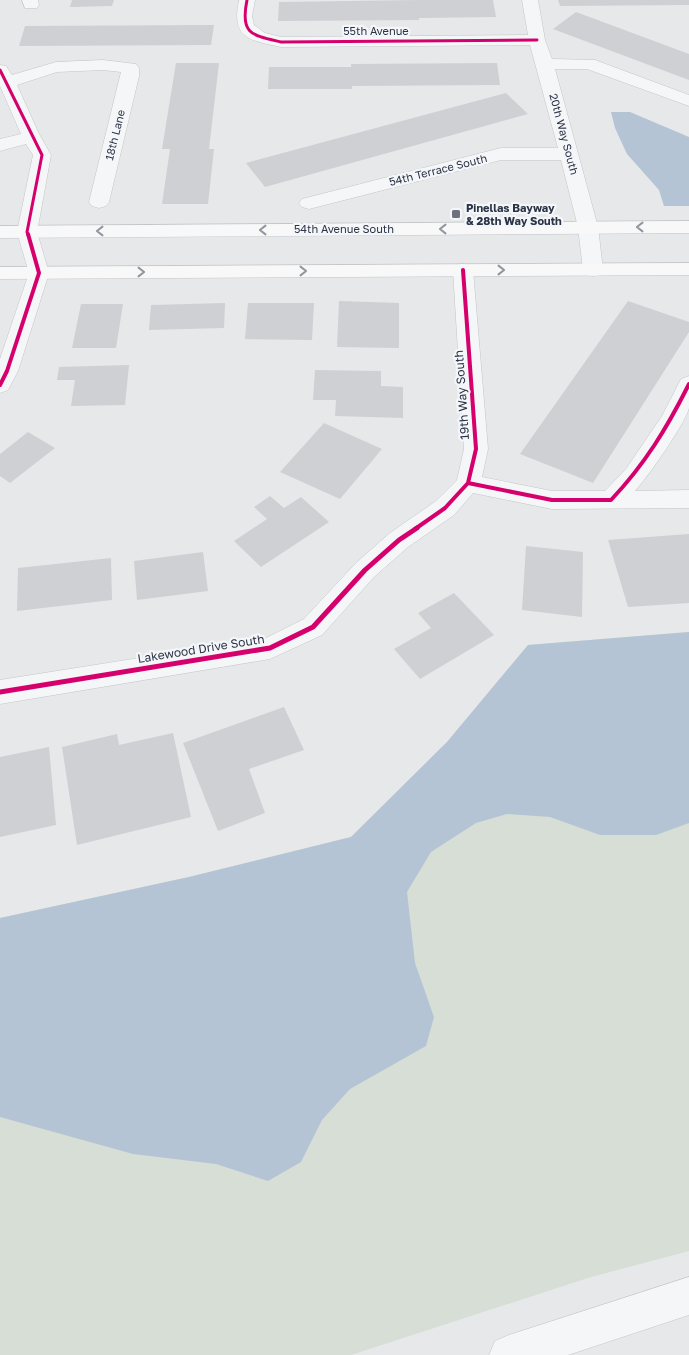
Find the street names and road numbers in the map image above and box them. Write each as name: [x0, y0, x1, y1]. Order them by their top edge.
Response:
street label: 55th Avenue: [343, 24, 409, 37]
street label: 20th Way South: [547, 92, 582, 176]
street label: 18th Lane: [102, 108, 127, 162]
street label: 54th Terrace South: [388, 151, 488, 188]
street label: 54th Avenue South: [294, 222, 394, 235]
street label: 19th Way South: [451, 350, 472, 440]
street label: Lakewood Drive South: [136, 631, 266, 666]

